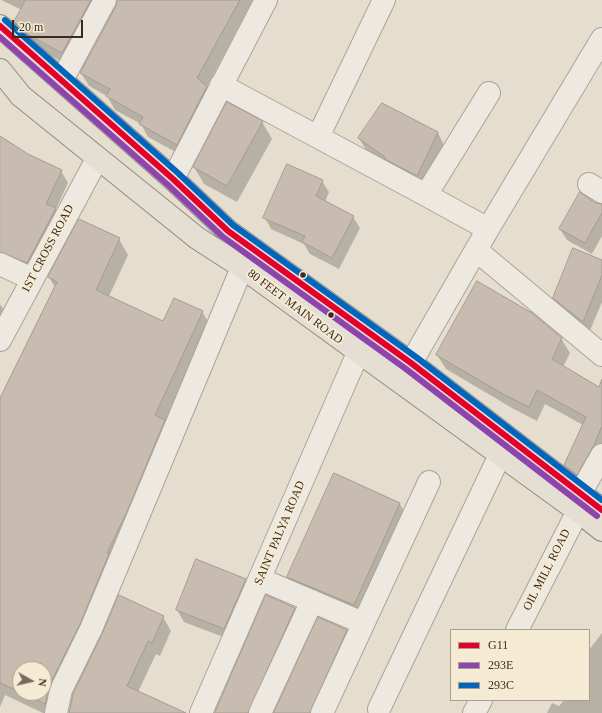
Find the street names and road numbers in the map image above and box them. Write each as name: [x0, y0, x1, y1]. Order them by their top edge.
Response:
street label: 1ST CROSS ROAD: [19, 202, 77, 296]
street label: 80 FEET MAIN ROAD: [244, 266, 346, 348]
street label: SAINT PALYA ROAD: [252, 479, 308, 587]
street label: OIL MILL ROAD: [520, 527, 574, 613]

